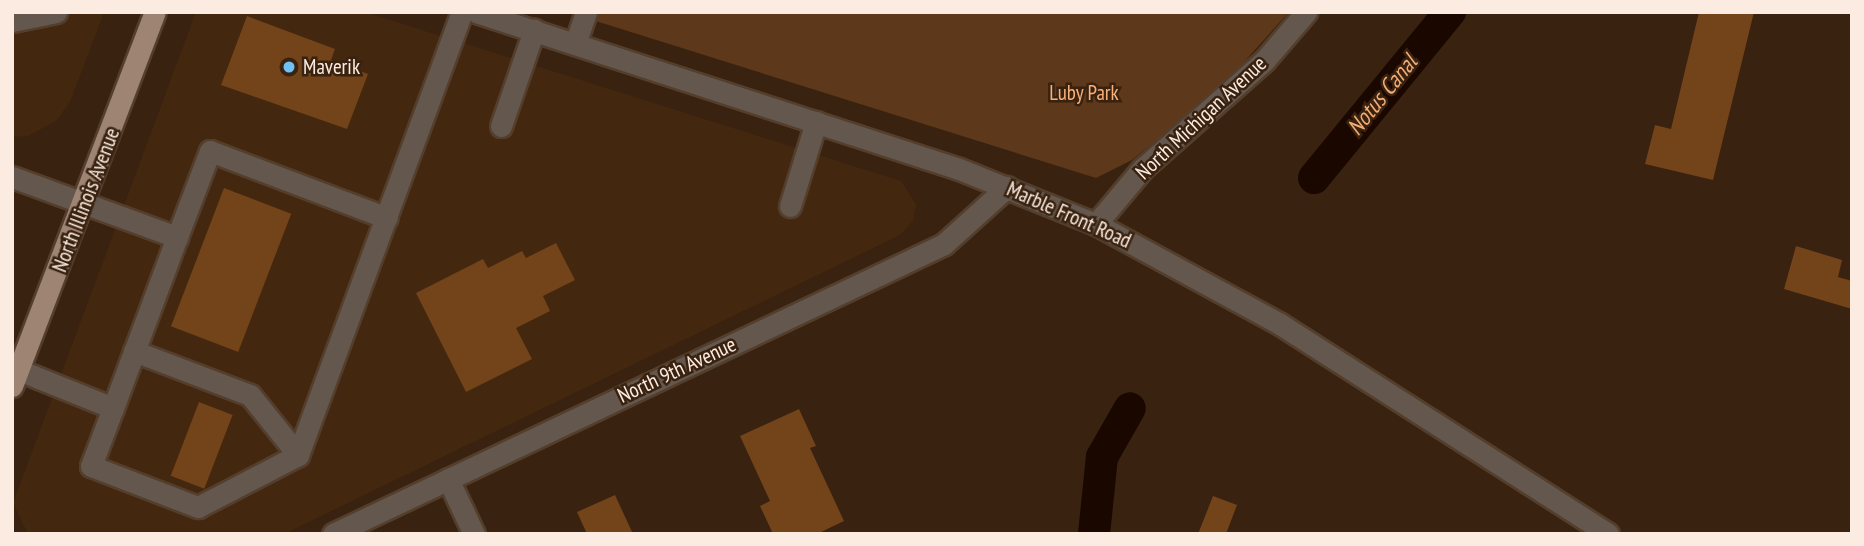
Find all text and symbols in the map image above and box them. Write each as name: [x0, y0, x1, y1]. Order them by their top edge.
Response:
water label: Notus Canal: [1341, 49, 1423, 141]
street label: North Michigan Avenue: [1130, 51, 1272, 185]
place label: Maverik: [303, 54, 360, 80]
marker: Maverik: [281, 59, 297, 75]
park label: Luby Park: [1049, 80, 1119, 106]
street label: North Illinois Avenue: [47, 124, 125, 276]
street label: Marble Front Road: [1003, 176, 1135, 254]
street label: North 9th Avenue: [614, 332, 740, 408]

